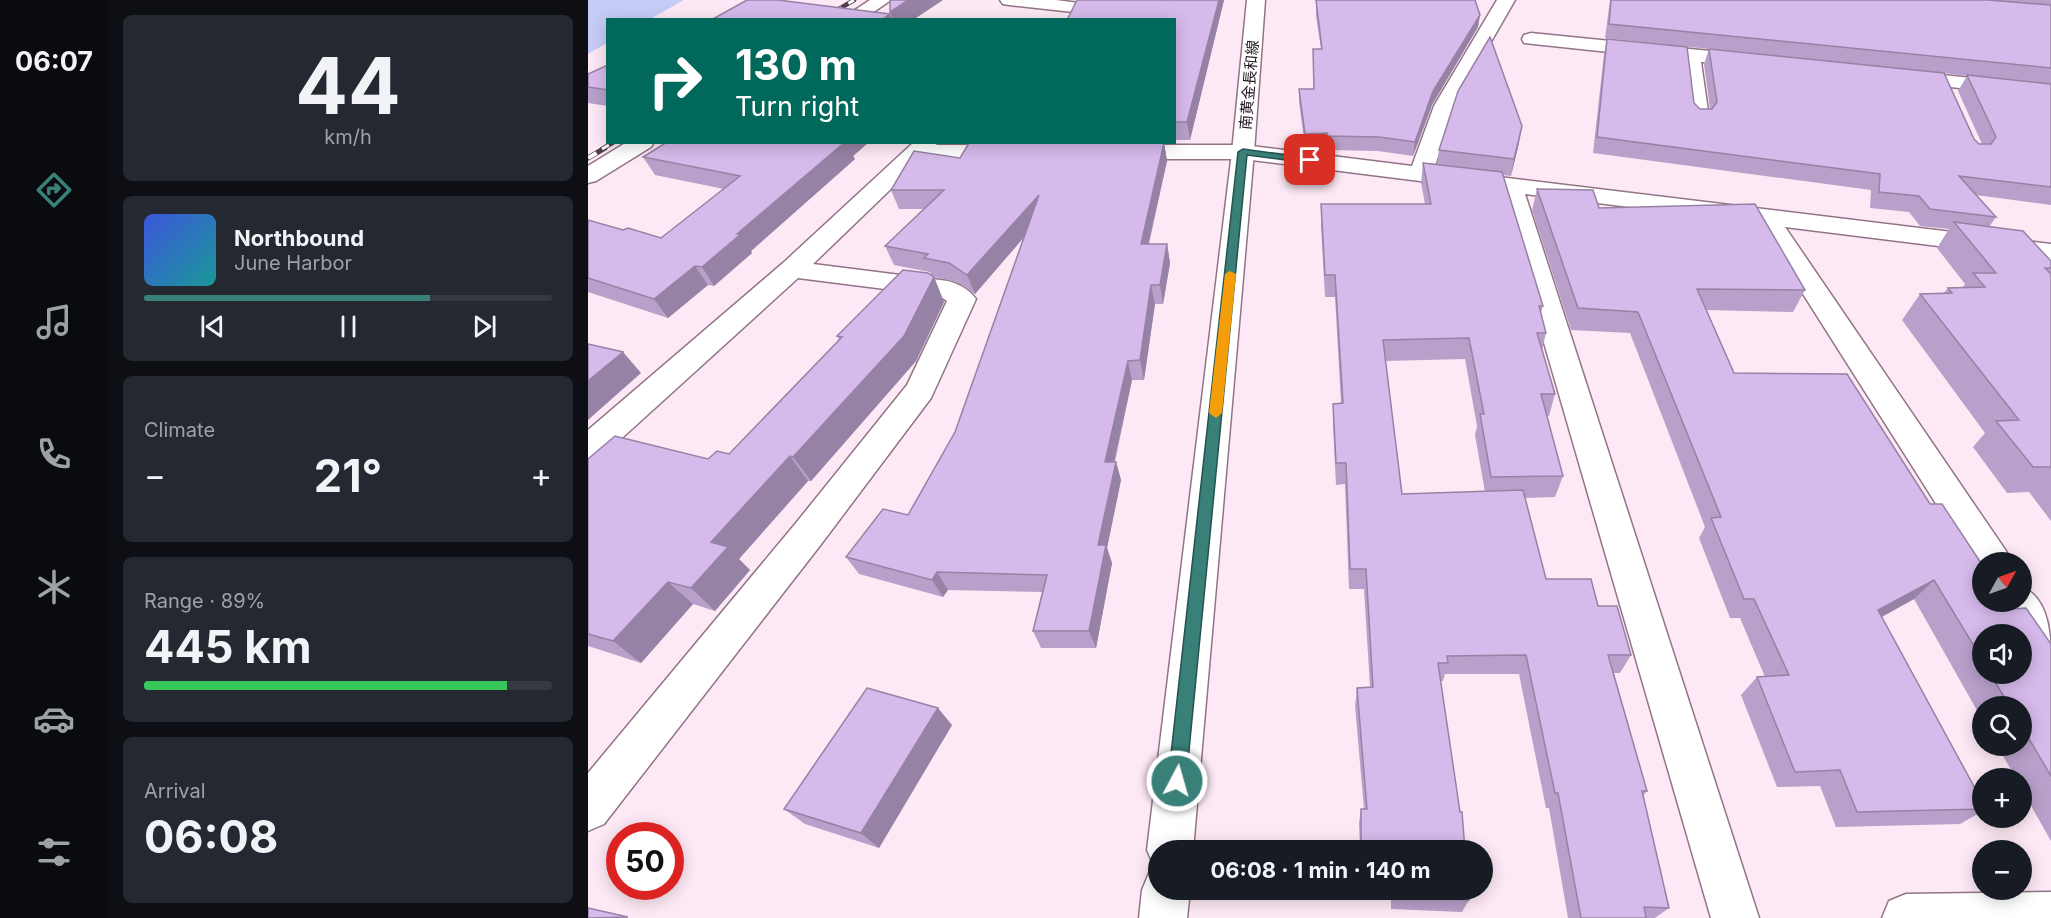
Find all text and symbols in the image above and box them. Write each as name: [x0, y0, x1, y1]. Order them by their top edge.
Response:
text: 44: [295, 38, 401, 133]
text: 130 m: [735, 39, 857, 90]
street label: 南黄金長和線: [1236, 39, 1262, 131]
icon: right: [636, 42, 714, 120]
text: 06:07: [15, 45, 93, 78]
text: Turn right: [735, 90, 859, 123]
text: km/h: [324, 125, 372, 149]
pin: [1284, 134, 1335, 185]
icon: arrive: [1293, 143, 1326, 176]
icon: directions: [33, 169, 75, 211]
text: Northbound: [234, 225, 364, 251]
text: June Harbor: [234, 251, 352, 275]
icon: music: [33, 301, 75, 343]
icon: previous: [196, 310, 229, 343]
icon: pause: [332, 310, 365, 343]
icon: next: [468, 310, 501, 343]
text: Climate: [144, 418, 215, 442]
icon: phone: [33, 433, 75, 475]
text: 21°: [314, 448, 382, 503]
text: −: [144, 455, 166, 495]
text: +: [530, 455, 552, 495]
north arrow: [1972, 552, 2032, 612]
map controls: [1972, 552, 2032, 900]
icon: climate: [33, 566, 75, 608]
text: Range · 89%: [144, 589, 265, 613]
text: 445 km: [144, 619, 311, 674]
button: sound: [1972, 624, 2032, 684]
button: search: [1972, 696, 2032, 756]
icon: car: [33, 698, 75, 740]
position arrow: [1145, 749, 1209, 813]
button: +: [1972, 768, 2032, 828]
text: Arrival: [144, 779, 206, 803]
text: 06:08: [144, 809, 278, 864]
speed limit sign: 50: [606, 822, 684, 900]
icon: filters: [33, 831, 75, 873]
button: −: [1972, 840, 2032, 900]
text: 06:08 · 1 min · 140 m: [1210, 857, 1431, 883]

